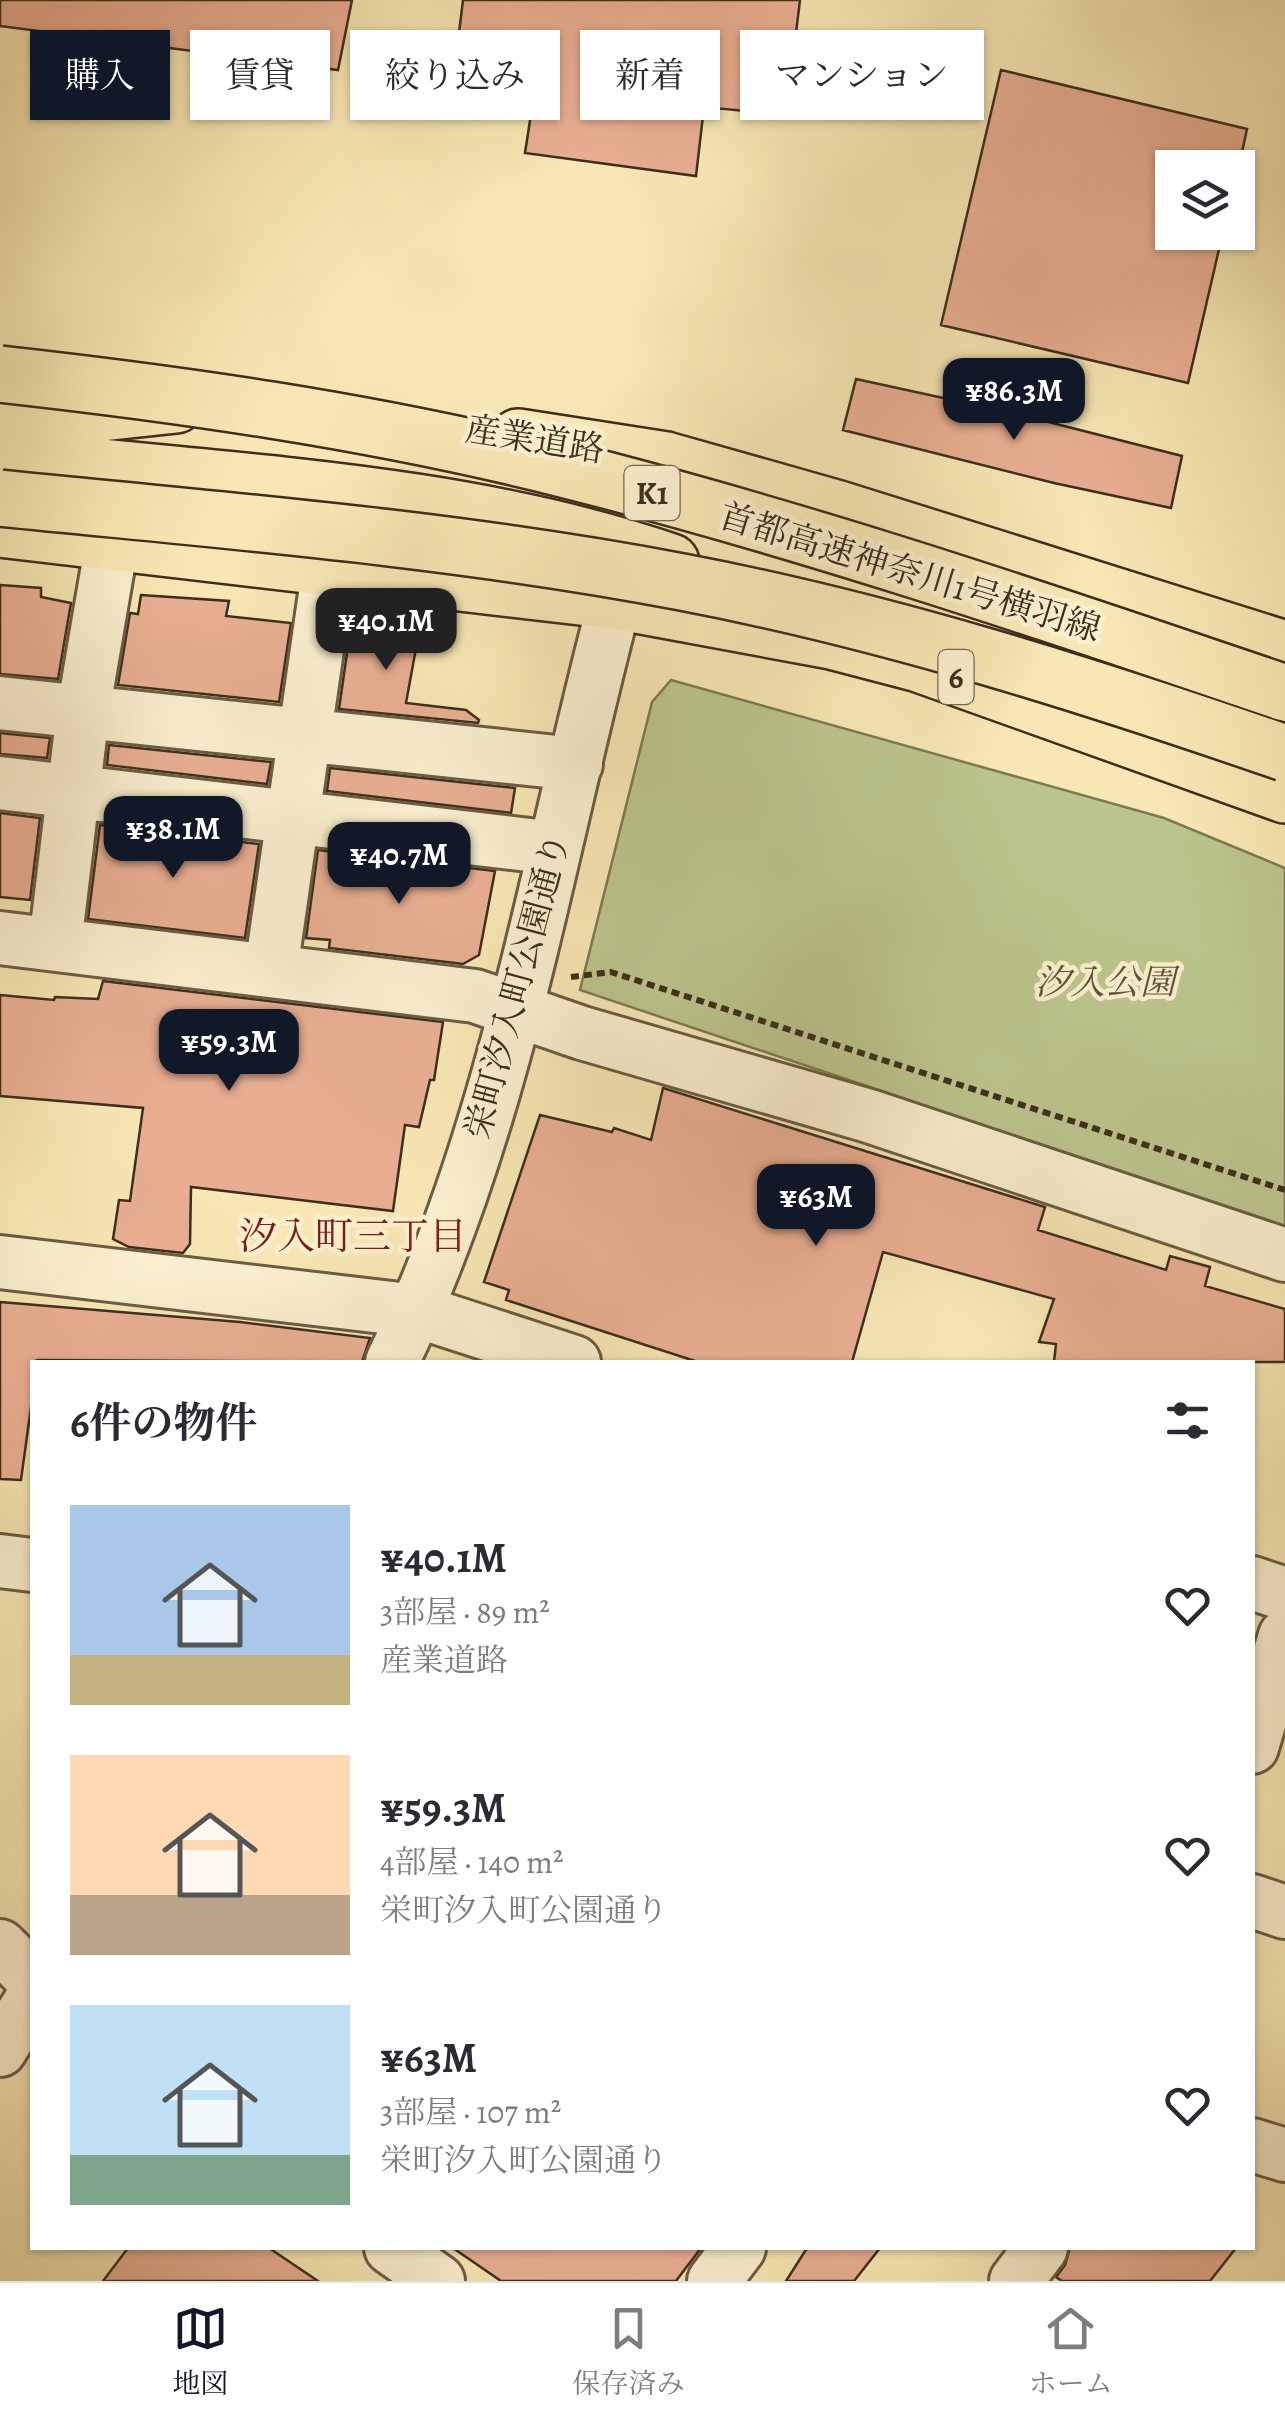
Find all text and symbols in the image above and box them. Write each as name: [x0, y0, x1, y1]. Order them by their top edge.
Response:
chip: 購入: [30, 30, 170, 120]
chip: 賃貸: [190, 30, 330, 120]
chip: 絞り込み: [350, 30, 560, 120]
chip: 新着: [580, 30, 720, 120]
chip: マンション: [740, 30, 984, 120]
map controls: [1155, 150, 1255, 250]
button: layers: [1155, 150, 1255, 250]
pin: ¥86.3M: [933, 358, 1095, 443]
text: ¥86.3M: [965, 368, 1063, 412]
street label: 産業道路: [462, 404, 608, 474]
road number: K1: [624, 466, 680, 520]
street label: 首都高速神奈川1号横羽線: [713, 491, 1107, 653]
pin: ¥40.1M: [305, 588, 467, 673]
text: ¥40.1M: [338, 598, 434, 642]
road number: 6: [938, 650, 974, 704]
pin: ¥38.1M: [92, 796, 254, 881]
text: ¥38.1M: [126, 806, 220, 850]
pin: ¥40.7M: [318, 822, 480, 907]
street label: 栄町汐入町公園通り: [453, 828, 581, 1144]
text: ¥40.7M: [350, 832, 448, 876]
park label: 汐入公園: [1035, 958, 1180, 1006]
pin: ¥59.3M: [148, 1009, 310, 1094]
text: ¥59.3M: [181, 1019, 277, 1063]
pin: ¥63M: [757, 1164, 875, 1249]
text: ¥63M: [779, 1174, 853, 1218]
district label: 汐入町三丁目: [239, 1210, 467, 1262]
icon: filters: [1160, 1393, 1215, 1448]
text: 6件の物件: [70, 1394, 258, 1451]
text: ¥40.1M: [380, 1529, 507, 1586]
icon: home: [150, 1545, 270, 1665]
icon: heart: [1160, 1578, 1215, 1633]
text: 3部屋 · 89 m²: [380, 1590, 550, 1634]
text: 産業道路: [380, 1638, 508, 1682]
text: ¥59.3M: [380, 1779, 506, 1836]
icon: home: [150, 1795, 270, 1915]
icon: heart: [1160, 1828, 1215, 1883]
text: 4部屋 · 140 m²: [380, 1840, 564, 1884]
text: 栄町汐入町公園通り: [380, 1888, 668, 1932]
text: ¥63M: [380, 2029, 477, 2086]
icon: home: [150, 2045, 270, 2165]
icon: heart: [1160, 2078, 1215, 2133]
text: 3部屋 · 107 m²: [380, 2090, 561, 2134]
text: 栄町汐入町公園通り: [380, 2138, 668, 2182]
tab: 地図: [172, 2301, 228, 2403]
tab: 保存済み: [572, 2301, 685, 2403]
tab: ホーム: [1029, 2301, 1113, 2403]

